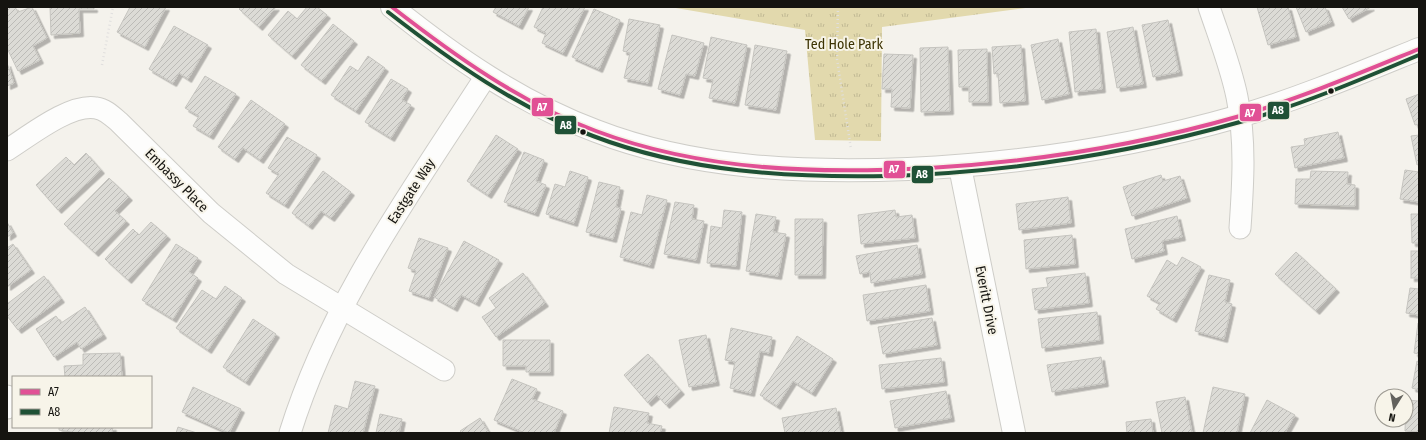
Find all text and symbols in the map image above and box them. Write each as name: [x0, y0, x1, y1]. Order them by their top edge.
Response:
park label: Ted Hole Park: [805, 36, 883, 53]
unlabelled marker: [1326, 86, 1336, 96]
line badge: A7: [531, 97, 554, 117]
text: A7: [536, 101, 548, 114]
line badge: A8: [1267, 101, 1290, 120]
line badge: A7: [1239, 103, 1262, 122]
text: A8: [1271, 104, 1284, 117]
text: A7: [1244, 107, 1256, 120]
line badge: A8: [554, 115, 577, 135]
text: A8: [559, 119, 572, 132]
unlabelled marker: [578, 127, 588, 137]
street label: Embassy Place: [141, 145, 212, 216]
street label: Eastgate Way: [384, 155, 439, 227]
line badge: A7: [883, 160, 906, 179]
text: A7: [888, 163, 900, 176]
line badge: A8: [911, 165, 934, 184]
text: A8: [915, 168, 928, 181]
street label: Everitt Drive: [971, 264, 1002, 336]
legend: [12, 376, 152, 428]
text: A7: [48, 385, 59, 399]
north arrow: [1374, 388, 1414, 428]
text: A8: [48, 405, 60, 419]
text: N: [1388, 410, 1397, 424]

